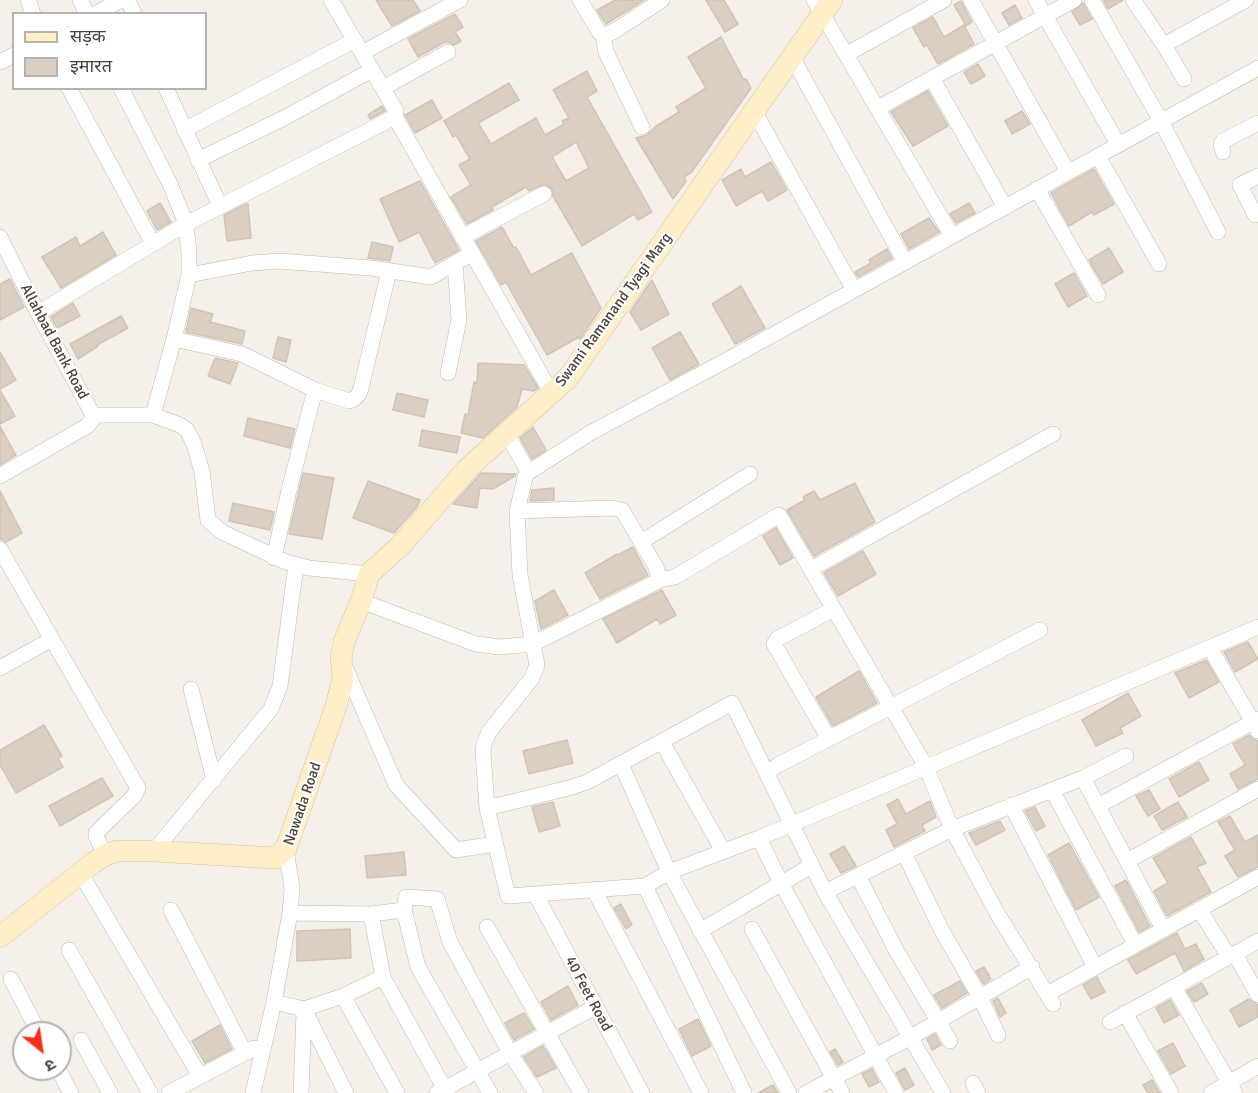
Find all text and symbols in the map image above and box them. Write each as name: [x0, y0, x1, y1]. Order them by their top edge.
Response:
legend: [12, 12, 207, 90]
text: सड़क: [70, 25, 106, 47]
text: इमारत: [70, 55, 112, 77]
street label: Swami Ramanand Tyagi Marg: [552, 230, 676, 390]
street label: Allahbad Bank Road: [16, 281, 92, 403]
street label: Nawada Road: [280, 760, 326, 848]
street label: 40 Feet Road: [561, 953, 615, 1035]
north arrow: [12, 1021, 72, 1081]
text: उ: [41, 1054, 59, 1076]

